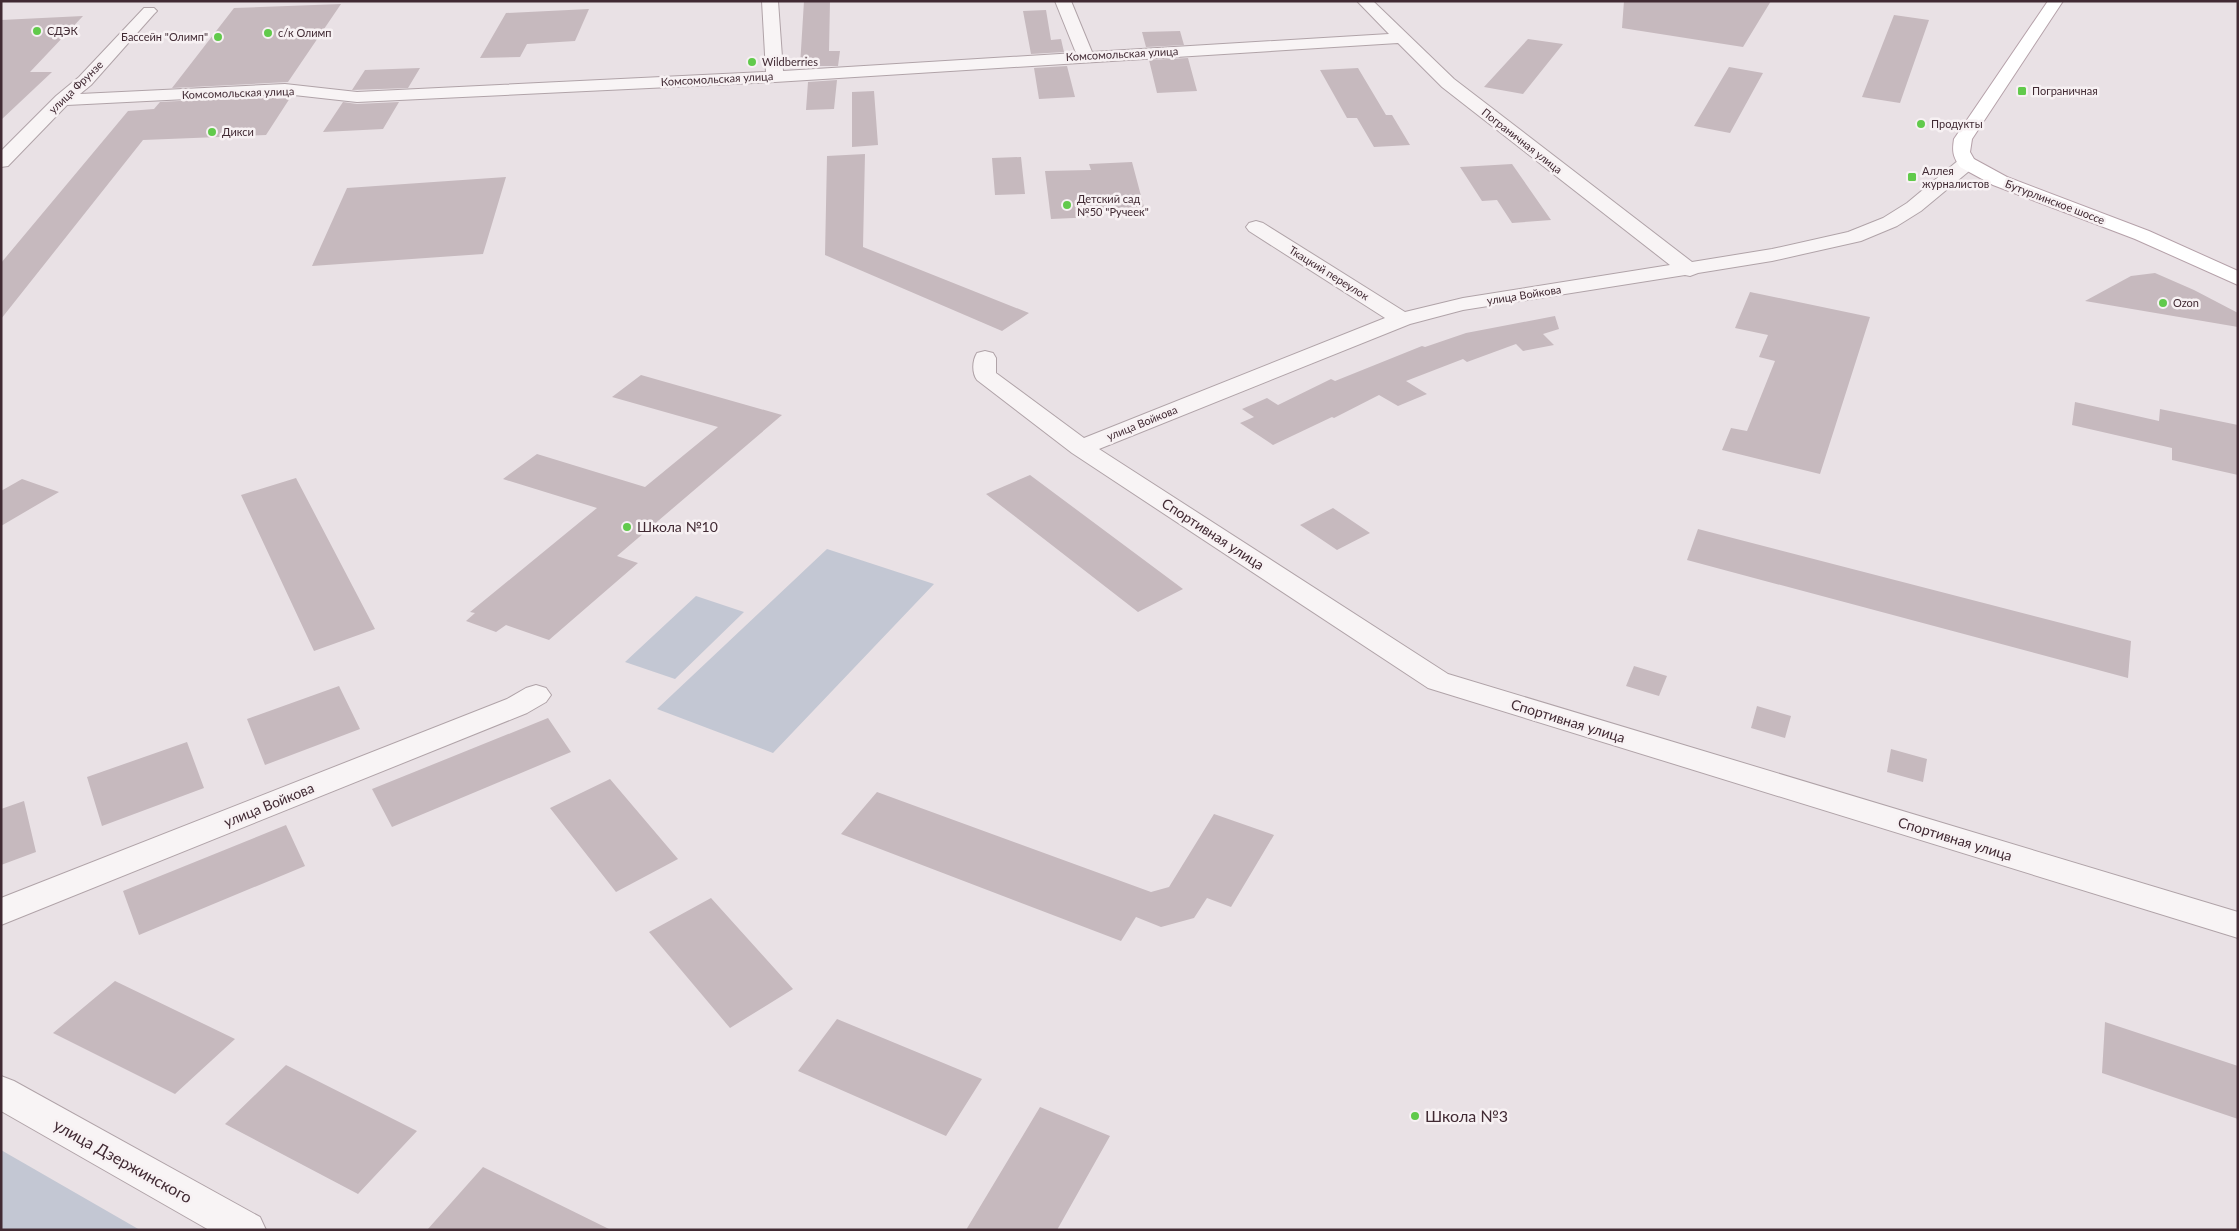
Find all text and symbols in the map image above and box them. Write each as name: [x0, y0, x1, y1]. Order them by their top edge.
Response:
place label: СДЭК: [47, 24, 78, 37]
marker: СДЭК: [31, 25, 43, 37]
place label: с/к Олимп: [278, 26, 331, 39]
marker: с/к Олимп: [262, 27, 274, 39]
place label: Бассейн "Олимп": [121, 30, 208, 43]
marker: Бассейн "Олимп": [212, 31, 224, 43]
street label: Комсомольская улица: [1065, 44, 1179, 63]
place label: Wildberries: [762, 55, 818, 68]
marker: Wildberries: [746, 56, 758, 68]
street label: улица Фрунзе: [46, 58, 105, 116]
street label: Комсомольская улица: [660, 69, 774, 88]
street label: Комсомольская улица: [182, 84, 294, 101]
place label: Пограничная: [2032, 84, 2098, 97]
marker: Пограничная: [2016, 85, 2028, 97]
street label: Пограничная улица: [1480, 105, 1565, 176]
place label: Продукты: [1931, 117, 1983, 130]
marker: Продукты: [1915, 118, 1927, 130]
place label: Дикси: [222, 125, 254, 138]
marker: Дикси: [206, 126, 218, 138]
place label: Аллея журналистов: [1922, 164, 1989, 190]
marker: Аллея журналистов: [1906, 171, 1918, 183]
street label: Бутурлинское шоссе: [2004, 177, 2107, 227]
place label: Детский сад №50 "Ручеек": [1077, 192, 1149, 218]
marker: Детский сад №50 "Ручеек": [1061, 199, 1073, 211]
street label: Ткацкий переулок: [1287, 243, 1372, 303]
street label: улица Войкова: [1486, 282, 1562, 307]
place label: Ozon: [2173, 296, 2199, 309]
marker: Ozon: [2157, 297, 2169, 309]
street label: улица Войкова: [1105, 402, 1179, 443]
street label: Спортивная улица: [1159, 494, 1268, 573]
place label: Школа №10: [637, 518, 718, 535]
marker: Школа №10: [621, 521, 633, 533]
street label: Спортивная улица: [1509, 695, 1627, 746]
street label: улица Войкова: [221, 779, 316, 830]
street label: Спортивная улица: [1896, 813, 2014, 864]
place label: Школа №3: [1425, 1106, 1508, 1125]
marker: Школа №3: [1409, 1110, 1421, 1122]
street label: улица Дзержинского: [51, 1115, 196, 1207]

